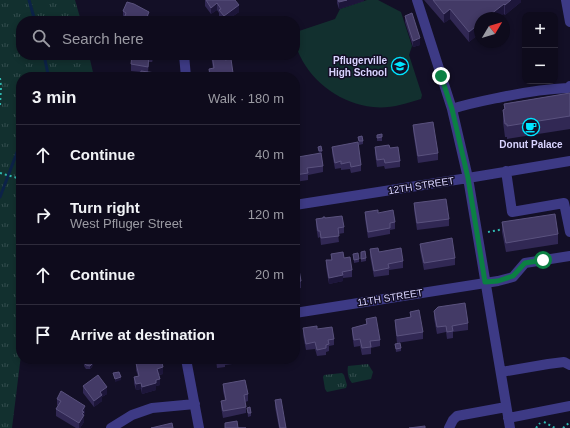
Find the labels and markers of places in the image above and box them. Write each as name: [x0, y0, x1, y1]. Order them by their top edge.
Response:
place label: Pflugerville High School: [329, 55, 387, 78]
school or university icon: Pflugerville High School: [390, 56, 410, 76]
cafe icon: Donut Palace: [521, 117, 541, 137]
place label: Donut Palace: [499, 139, 563, 150]

